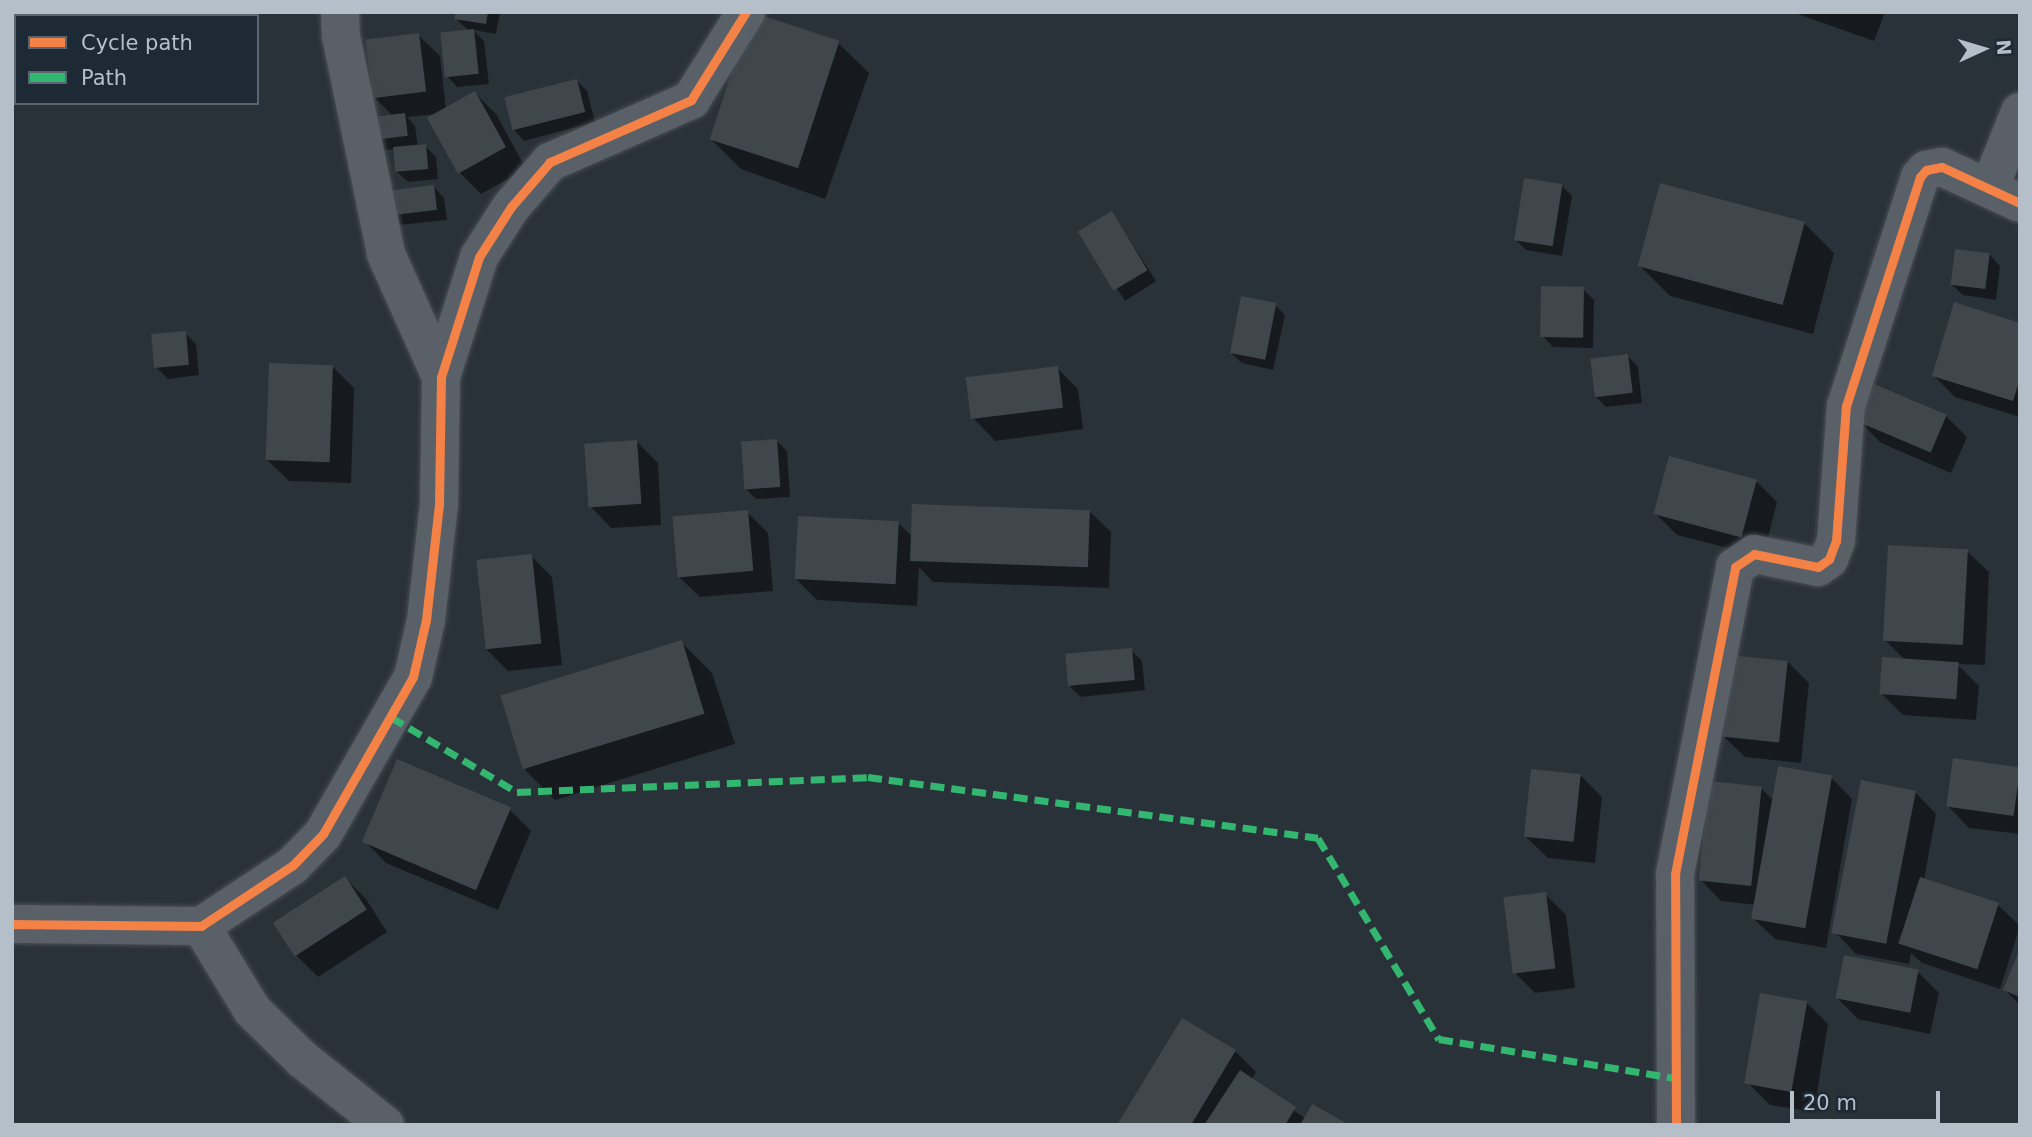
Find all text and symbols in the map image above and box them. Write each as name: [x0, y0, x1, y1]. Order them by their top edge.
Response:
legend: [14, 14, 259, 105]
north arrow: [1948, 14, 2018, 84]
text: Cycle path: [81, 31, 193, 55]
text: N: [1992, 39, 2015, 56]
text: Path: [81, 66, 127, 90]
scale bar: [1794, 1078, 1944, 1122]
text: 20 m: [1803, 1091, 1857, 1115]

